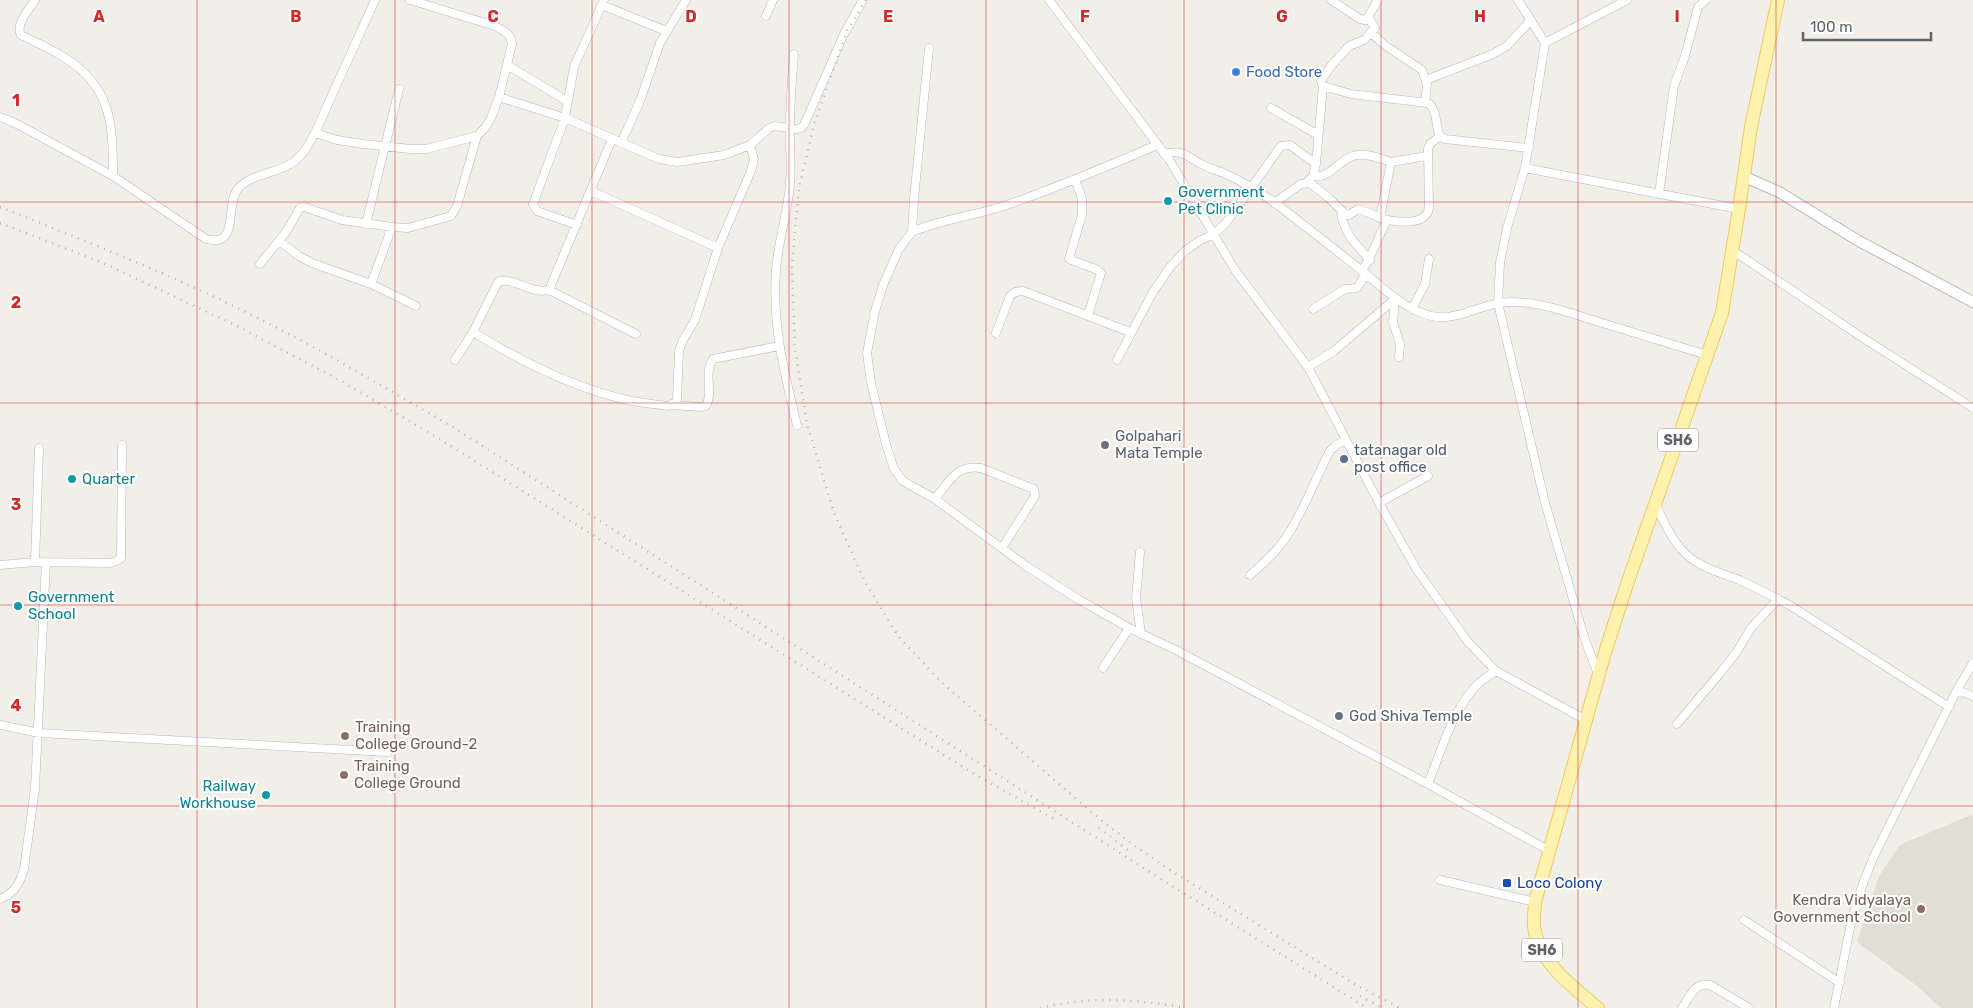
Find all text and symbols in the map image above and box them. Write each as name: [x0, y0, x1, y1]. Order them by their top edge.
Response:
text: A: [93, 7, 105, 26]
text: B: [290, 7, 302, 26]
text: C: [487, 7, 499, 26]
text: D: [685, 7, 697, 26]
text: E: [883, 7, 893, 26]
text: F: [1080, 7, 1090, 26]
text: G: [1276, 7, 1288, 26]
text: H: [1474, 7, 1486, 26]
text: I: [1674, 7, 1680, 26]
scale bar: [1803, 10, 1930, 42]
text: 100 m: [1810, 18, 1852, 36]
place label: Food Store: [1246, 63, 1322, 81]
marker: Food Store: [1230, 66, 1242, 78]
text: 1: [12, 91, 20, 110]
place label: Government Pet Clinic: [1178, 183, 1264, 218]
marker: Government Pet Clinic: [1162, 195, 1174, 207]
text: 2: [11, 293, 21, 312]
place label: Golpahari Mata Temple: [1115, 427, 1203, 462]
road number: SH6: [1658, 428, 1698, 452]
marker: Golpahari Mata Temple: [1099, 439, 1111, 451]
place label: tatanagar old post office: [1354, 441, 1447, 476]
marker: tatanagar old post office: [1338, 453, 1350, 465]
place label: Quarter: [82, 470, 135, 488]
marker: Quarter: [66, 473, 78, 485]
text: 3: [11, 495, 21, 514]
place label: Government School: [28, 588, 114, 623]
marker: Government School: [12, 600, 24, 612]
text: 4: [11, 696, 22, 715]
place label: God Shiva Temple: [1349, 707, 1472, 725]
marker: God Shiva Temple: [1333, 710, 1345, 722]
place label: Training College Ground-2: [355, 718, 477, 753]
marker: Training College Ground-2: [339, 730, 351, 742]
place label: Training College Ground: [354, 757, 461, 792]
marker: Training College Ground: [338, 769, 350, 781]
place label: Railway Workhouse: [179, 777, 256, 812]
marker: Railway Workhouse: [260, 789, 272, 801]
place label: Loco Colony: [1517, 874, 1602, 892]
marker: Loco Colony: [1501, 877, 1513, 889]
place label: Kendra Vidyalaya Government School: [1773, 891, 1911, 926]
text: 5: [11, 898, 21, 917]
marker: Kendra Vidyalaya Government School: [1915, 903, 1927, 915]
road number: SH6: [1522, 938, 1562, 962]

